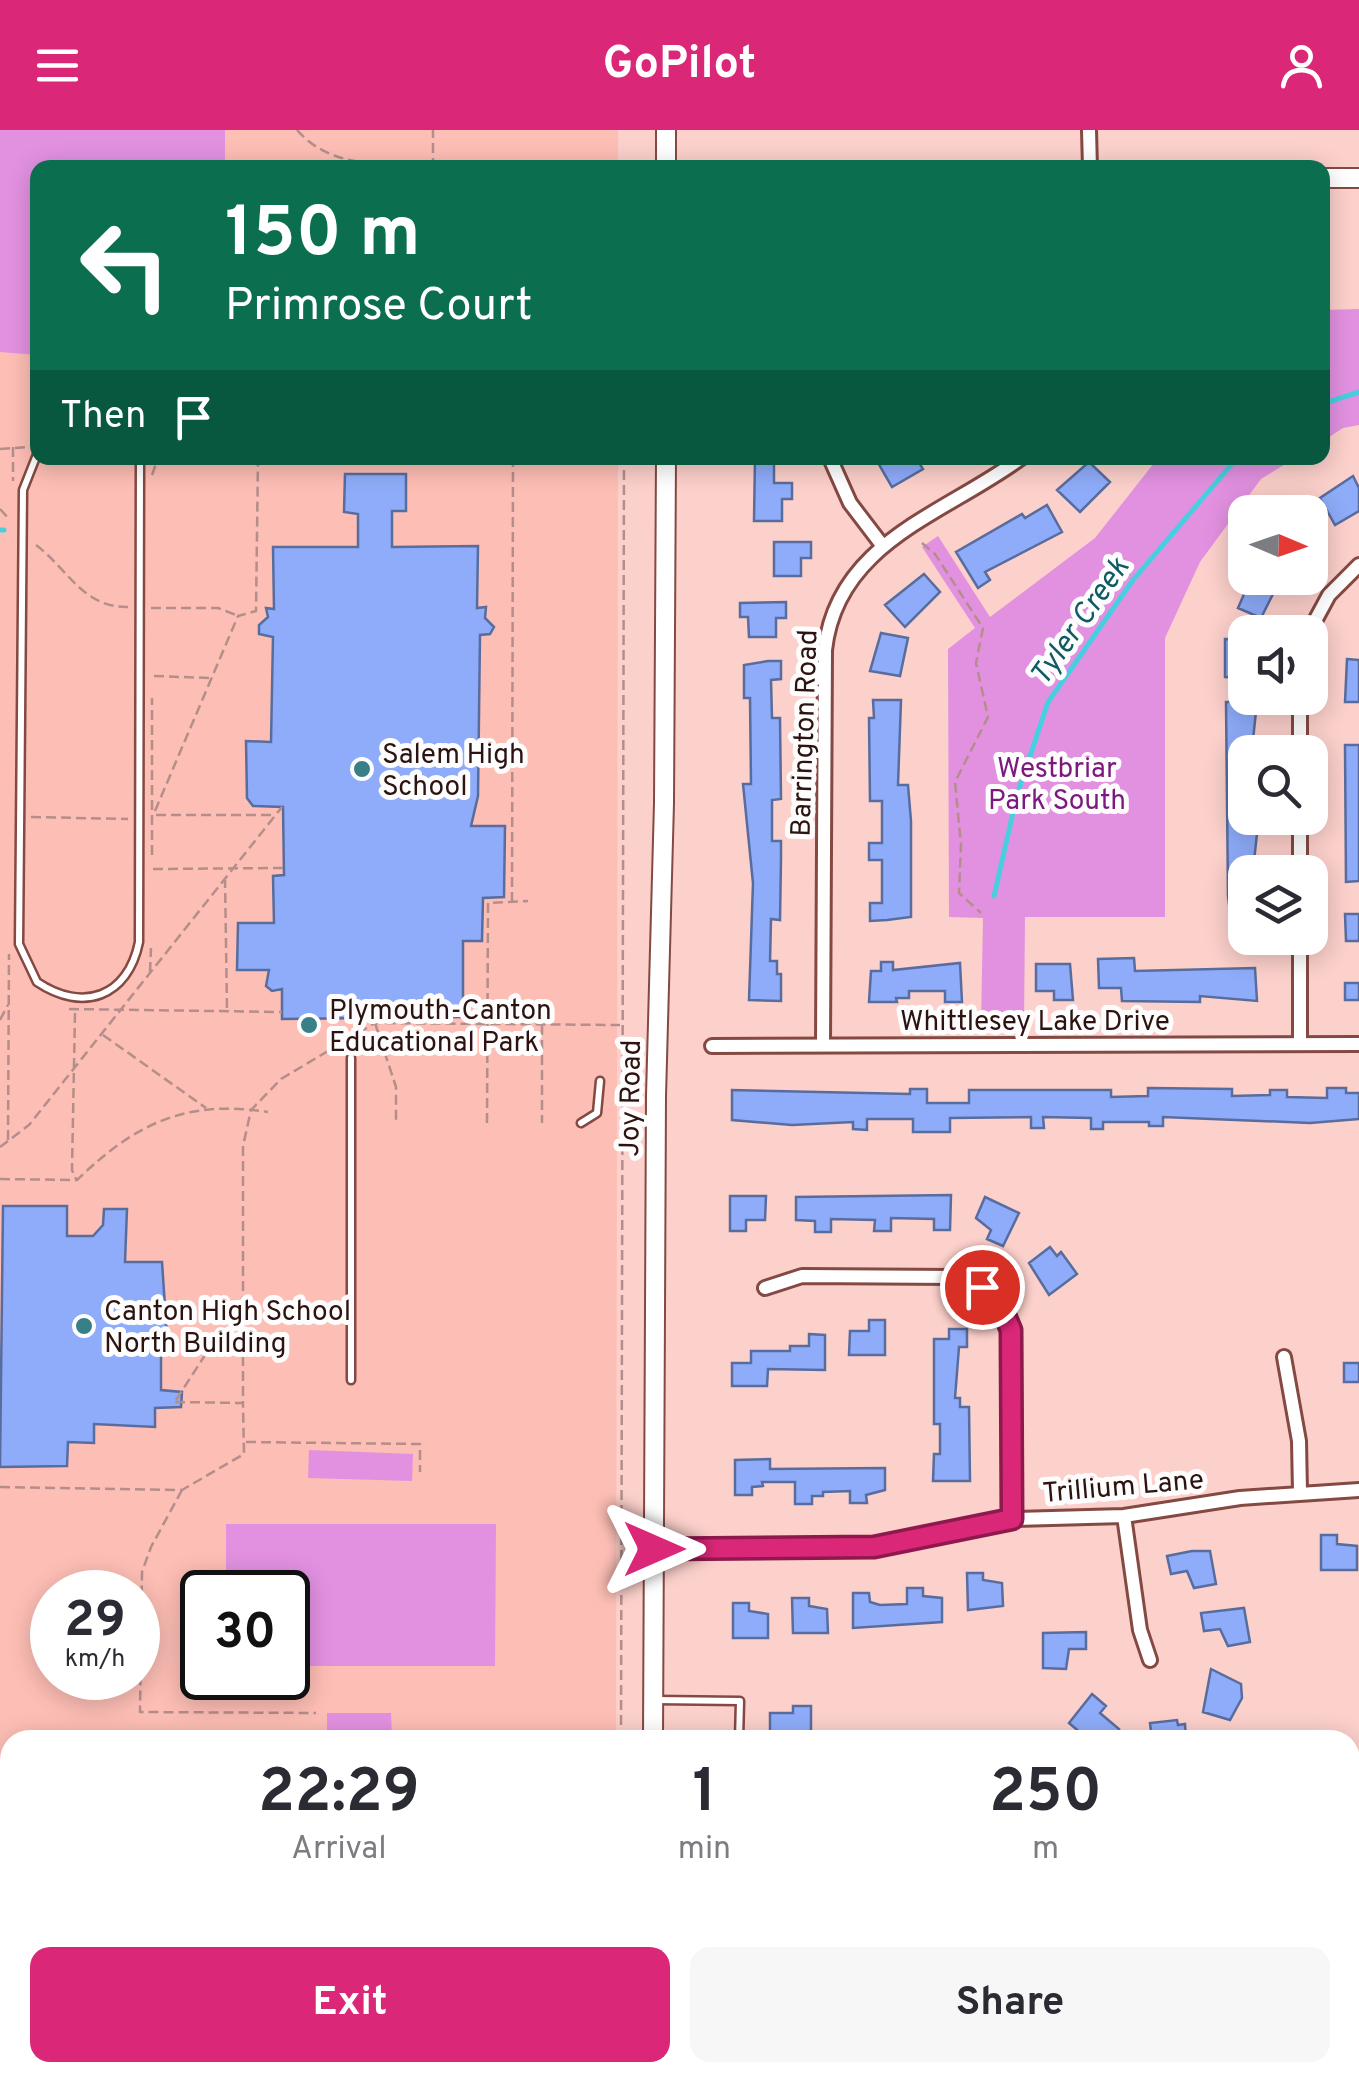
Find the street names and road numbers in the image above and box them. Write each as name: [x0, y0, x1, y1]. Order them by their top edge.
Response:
street label: Barrington Road: [784, 629, 828, 837]
street label: Whittlesey Lake Drive: [900, 1005, 1170, 1041]
street label: Joy Road: [613, 1039, 651, 1157]
street label: Trillium Lane: [1041, 1463, 1205, 1513]

